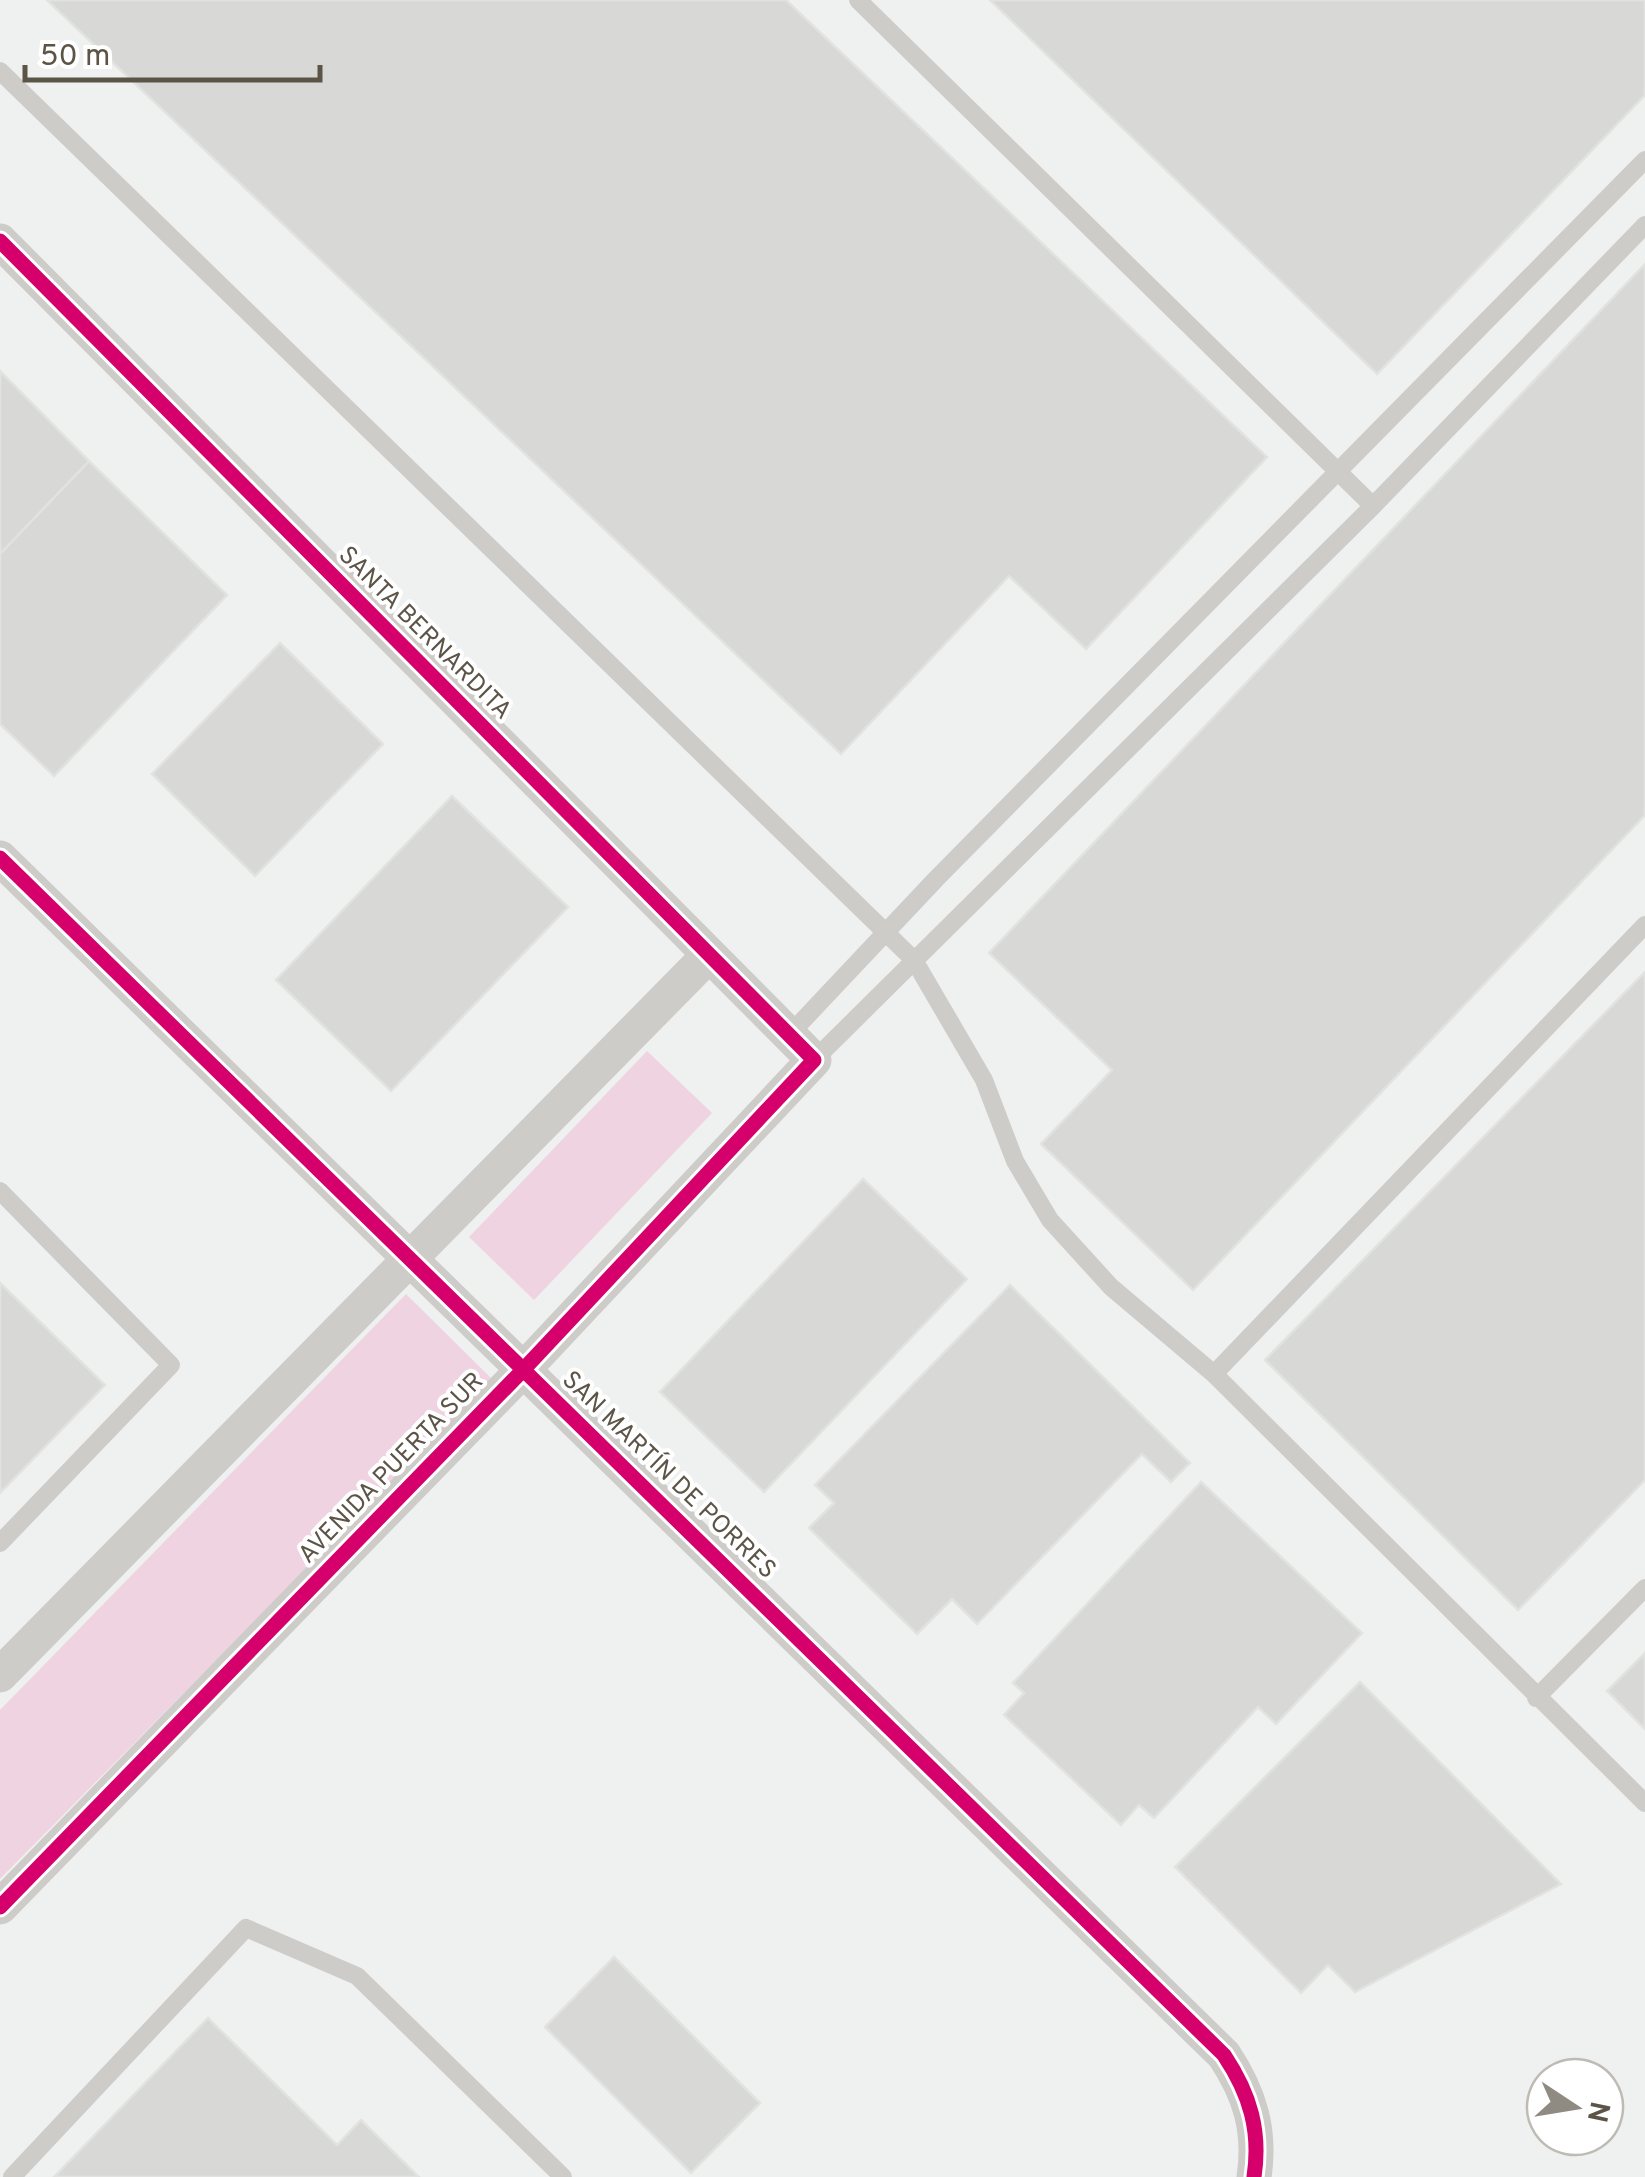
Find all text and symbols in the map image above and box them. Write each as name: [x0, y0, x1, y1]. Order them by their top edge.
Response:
scale bar: [25, 20, 320, 82]
text: 50 m: [40, 39, 110, 76]
street label: SANTA BERNARDITA: [330, 540, 518, 728]
street label: SAN MARTÍN DE PORRES: [554, 1364, 783, 1587]
street label: AVENIDA PUERTA SUR: [292, 1367, 492, 1571]
north arrow: [1525, 2057, 1625, 2157]
text: N: [1577, 2098, 1616, 2125]

